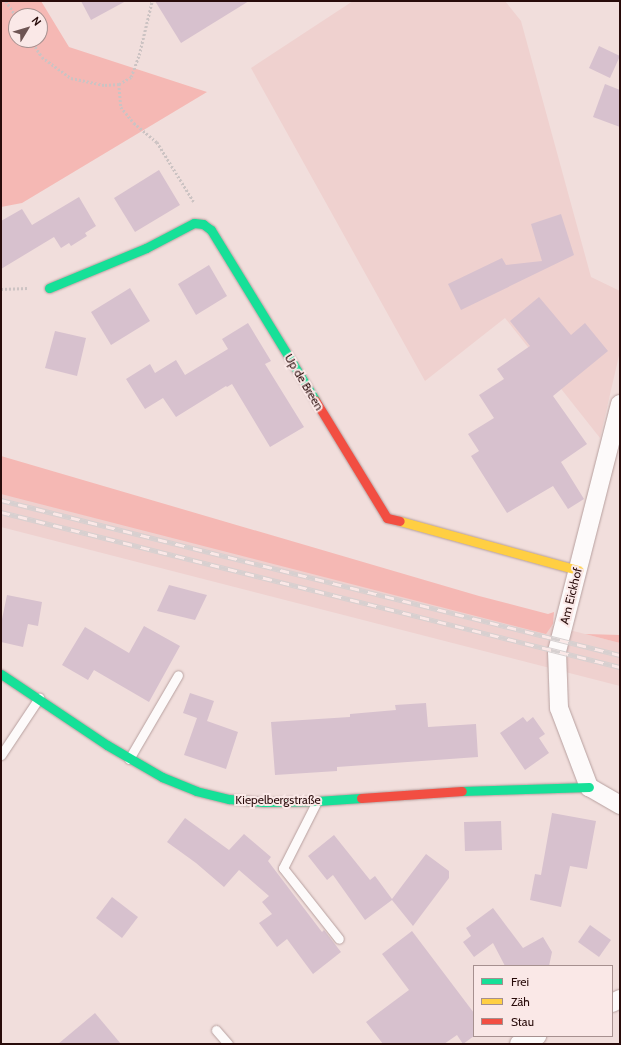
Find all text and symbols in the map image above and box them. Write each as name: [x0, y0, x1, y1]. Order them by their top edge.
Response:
north arrow: [8, 8, 48, 48]
text: N: [29, 14, 45, 29]
street label: Up de Breen: [282, 351, 326, 413]
street label: Am Eickhof: [557, 566, 585, 626]
street label: Kiepelbergstraße: [235, 793, 321, 807]
legend: [473, 965, 613, 1037]
text: Frei: [511, 974, 529, 989]
text: Zäh: [511, 994, 530, 1009]
text: Stau: [511, 1014, 534, 1029]

